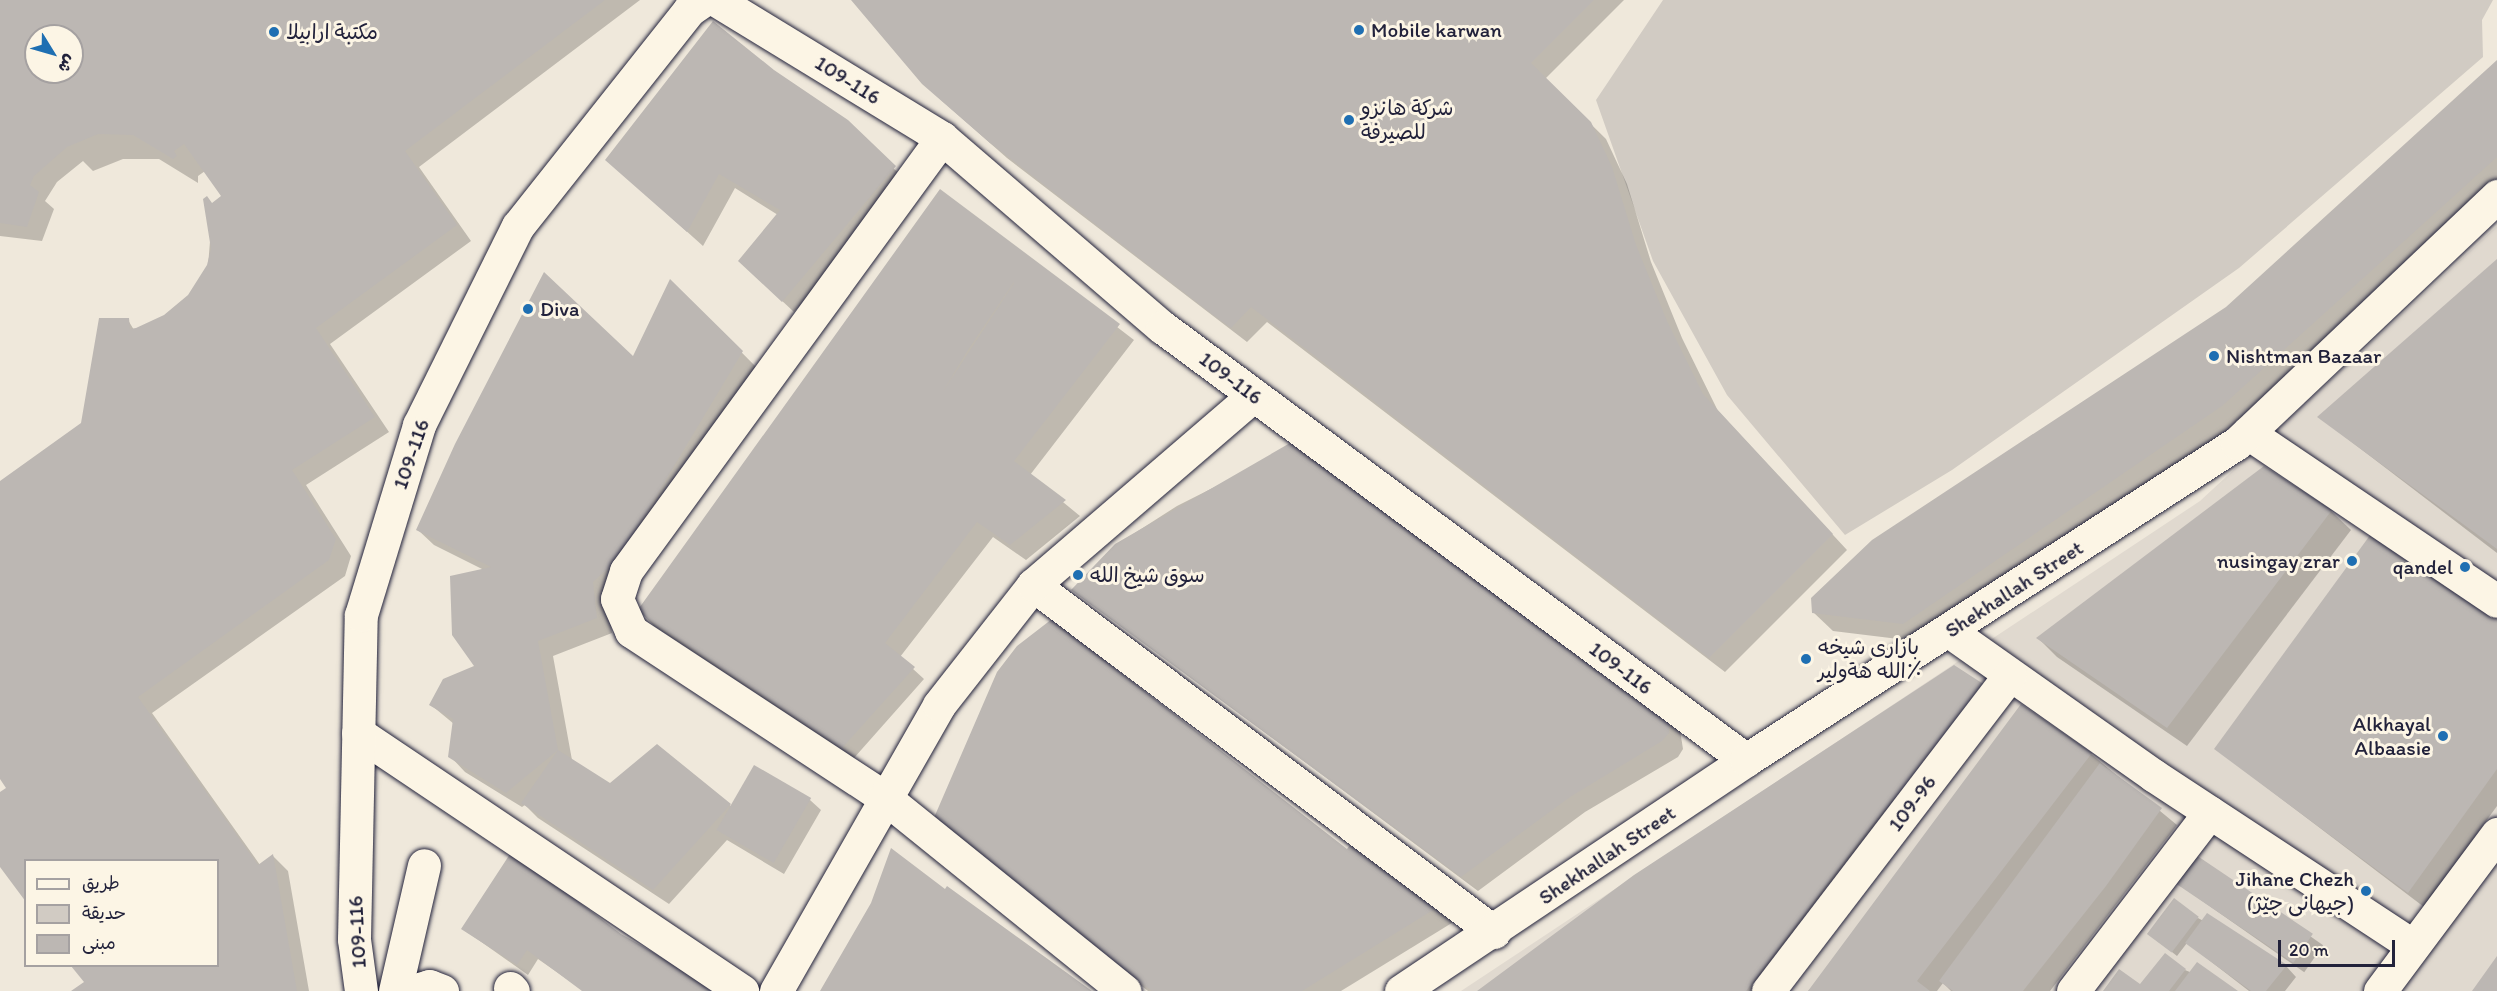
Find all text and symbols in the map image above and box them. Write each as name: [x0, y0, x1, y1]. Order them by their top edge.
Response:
place label: Mobile karwan: [1371, 17, 1502, 43]
place label: مكتبة ارابيلا: [286, 19, 378, 45]
marker: Mobile karwan: [1352, 23, 1366, 37]
north arrow: [24, 24, 84, 84]
marker: مكتبة ارابيلا: [267, 25, 281, 39]
street label: 109-116: [811, 50, 885, 110]
text: ش: [54, 51, 80, 77]
place label: شركة هانزو للصيرفة: [1361, 95, 1454, 145]
marker: شركة هانزو للصيرفة: [1342, 113, 1356, 127]
place label: Diva: [540, 296, 579, 322]
marker: Diva: [521, 302, 535, 316]
place label: Nishtman Bazaar: [2226, 343, 2381, 369]
street label: 109-116: [1194, 346, 1268, 410]
marker: Nishtman Bazaar: [2207, 349, 2221, 363]
street label: 109-116: [387, 416, 435, 492]
street label: Shekhallah Street: [1940, 535, 2088, 643]
place label: nusingay zrar: [2217, 548, 2340, 574]
marker: nusingay zrar: [2345, 554, 2359, 568]
place label: qandel: [2393, 554, 2453, 580]
marker: qandel: [2458, 560, 2472, 574]
place label: سوق شيخ الله: [1090, 562, 1205, 588]
marker: سوق شيخ الله: [1071, 568, 1085, 582]
place label: بازاری شیخه الله هةولیر٪: [1818, 634, 1923, 684]
street label: 109-116: [1584, 636, 1658, 700]
marker: بازاری شیخه الله هةولیر٪: [1799, 652, 1813, 666]
place label: Alkhayal Albaasie: [2353, 711, 2431, 761]
marker: Alkhayal Albaasie: [2436, 729, 2450, 743]
street label: 109-96: [1883, 770, 1941, 836]
street label: Shekhallah Street: [1534, 800, 1680, 910]
legend: [24, 859, 219, 967]
place label: Jihane Chezh (جیهانی چێژ): [2235, 866, 2354, 916]
text: طريق: [82, 872, 120, 894]
marker: Jihane Chezh (جیهانی چێژ): [2359, 884, 2373, 898]
street label: 109-116: [343, 895, 371, 969]
text: حديقة: [82, 902, 126, 924]
scale bar: [2281, 928, 2398, 966]
text: مبنى: [82, 932, 116, 954]
text: 20 m: [2289, 939, 2329, 961]

